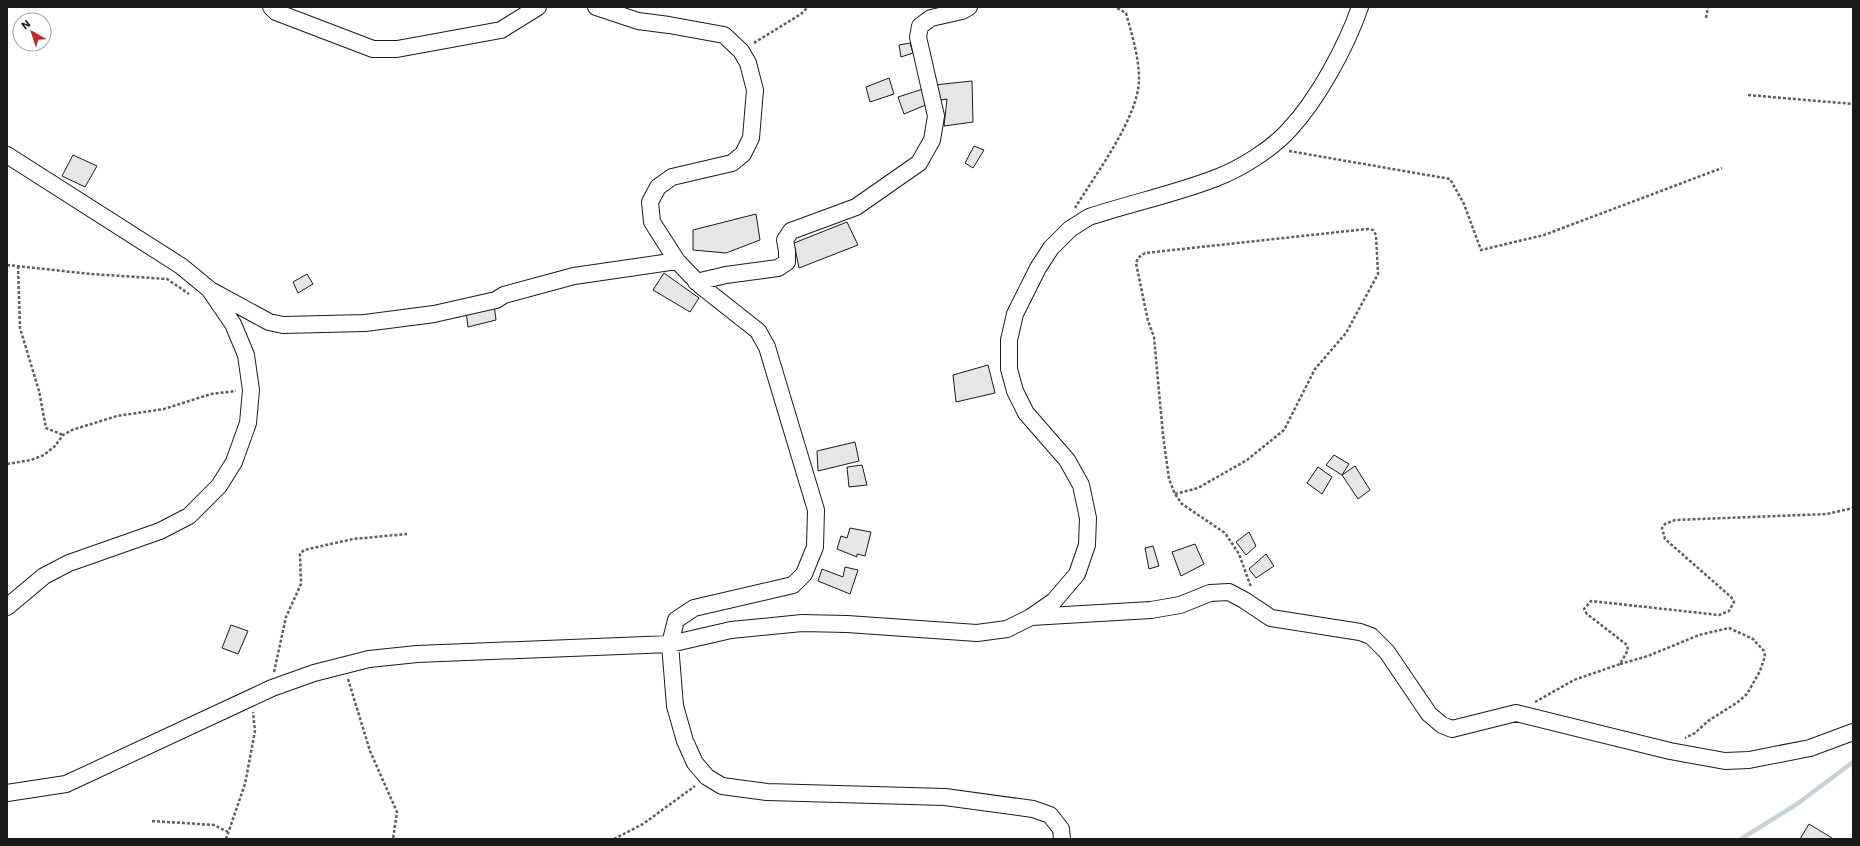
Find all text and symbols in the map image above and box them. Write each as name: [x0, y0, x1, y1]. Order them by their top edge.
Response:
north arrow: [12, 12, 52, 52]
text: N: [19, 17, 33, 32]

